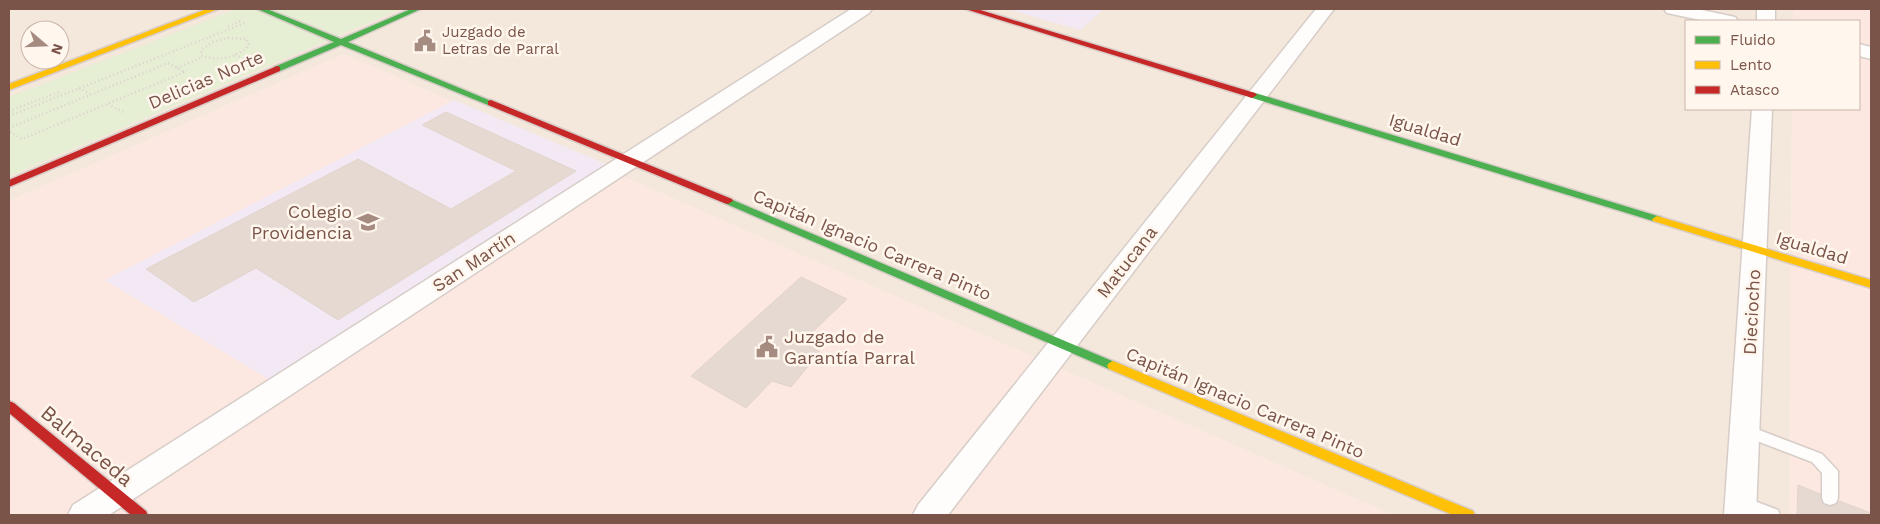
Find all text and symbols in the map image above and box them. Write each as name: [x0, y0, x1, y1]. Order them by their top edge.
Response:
north arrow: [20, 20, 70, 70]
legend: [1685, 20, 1860, 110]
place label: Juzgado de Letras de Parral: [442, 23, 559, 58]
public building icon: Juzgado de Letras de Parral: [412, 28, 438, 54]
text: Fluido: [1730, 31, 1775, 49]
text: N: [48, 42, 67, 57]
street label: Delicias Norte: [145, 46, 266, 113]
text: Lento: [1730, 56, 1772, 74]
text: Atasco: [1730, 81, 1779, 99]
street label: Igualdad: [1387, 109, 1464, 150]
street label: Capitán Ignacio Carrera Pinto: [750, 185, 995, 304]
place label: Colegio Providencia: [251, 201, 352, 243]
school or university icon: Colegio Providencia: [355, 209, 381, 235]
street label: Matucana: [1092, 222, 1161, 302]
street label: San Martín: [428, 227, 519, 296]
street label: Igualdad: [1774, 227, 1851, 268]
street label: Dieciocho: [1739, 269, 1764, 355]
place label: Juzgado de Garantía Parral: [784, 326, 916, 368]
public building icon: Juzgado de Garantía Parral: [754, 334, 780, 360]
street label: Capitán Ignacio Carrera Pinto: [1123, 343, 1368, 462]
street label: Balmaceda: [36, 400, 139, 492]

